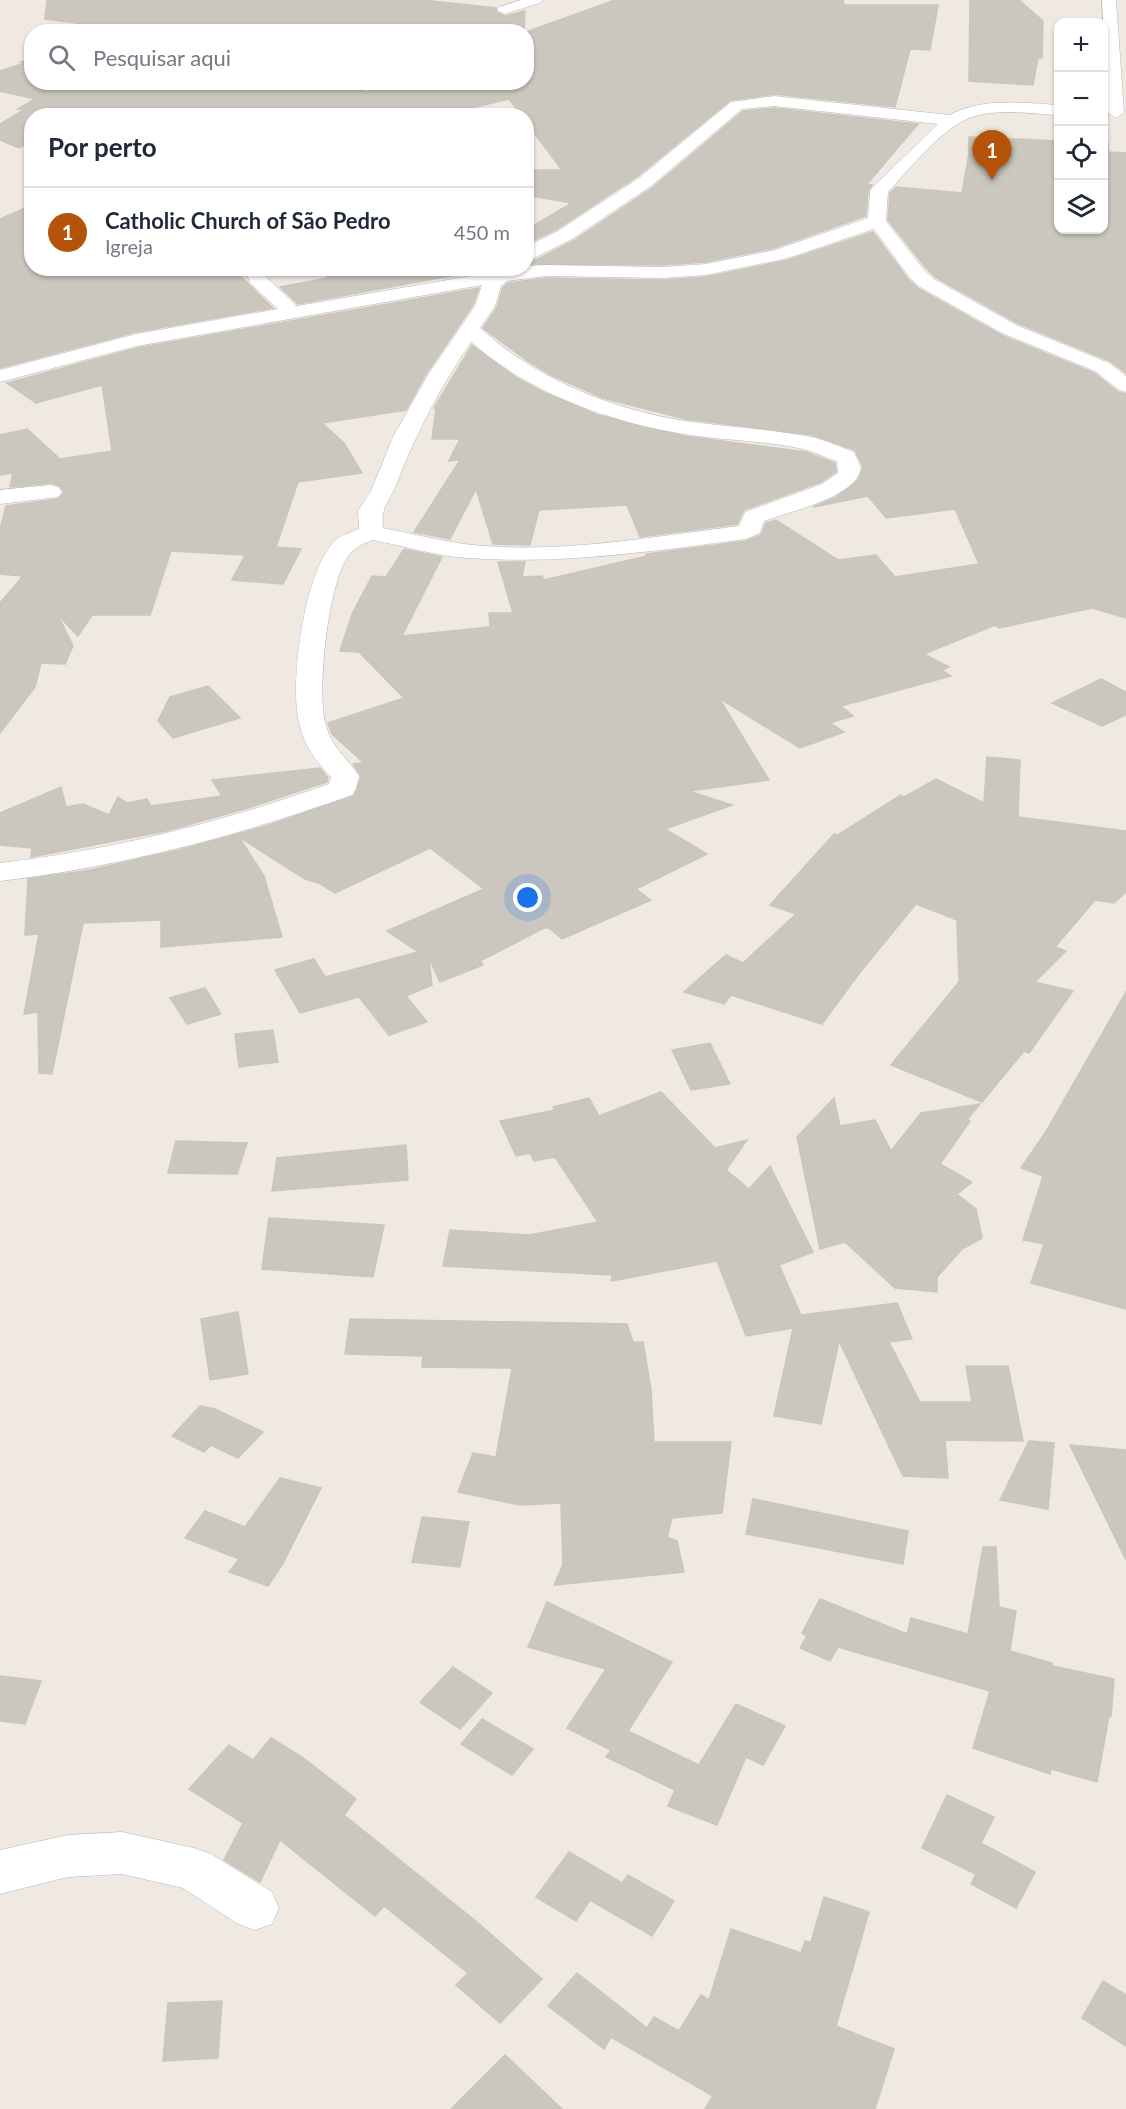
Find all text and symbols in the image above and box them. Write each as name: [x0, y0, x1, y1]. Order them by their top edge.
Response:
map controls: [1054, 18, 1108, 234]
button: +: [1054, 18, 1108, 72]
search box: [24, 24, 534, 90]
icon: search: [45, 41, 78, 74]
text: Pesquisar aqui: [93, 44, 231, 71]
button: −: [1054, 72, 1108, 126]
button: locate: [1054, 126, 1108, 180]
pin: 1: [972, 130, 1012, 180]
text: Por perto: [48, 131, 157, 163]
button: layers: [1054, 180, 1108, 234]
text: Catholic Church of São Pedro: [105, 207, 391, 234]
text: 1: [62, 220, 73, 244]
text: 450 m: [454, 220, 510, 244]
text: Igreja: [105, 234, 153, 258]
your location: [513, 883, 542, 912]

